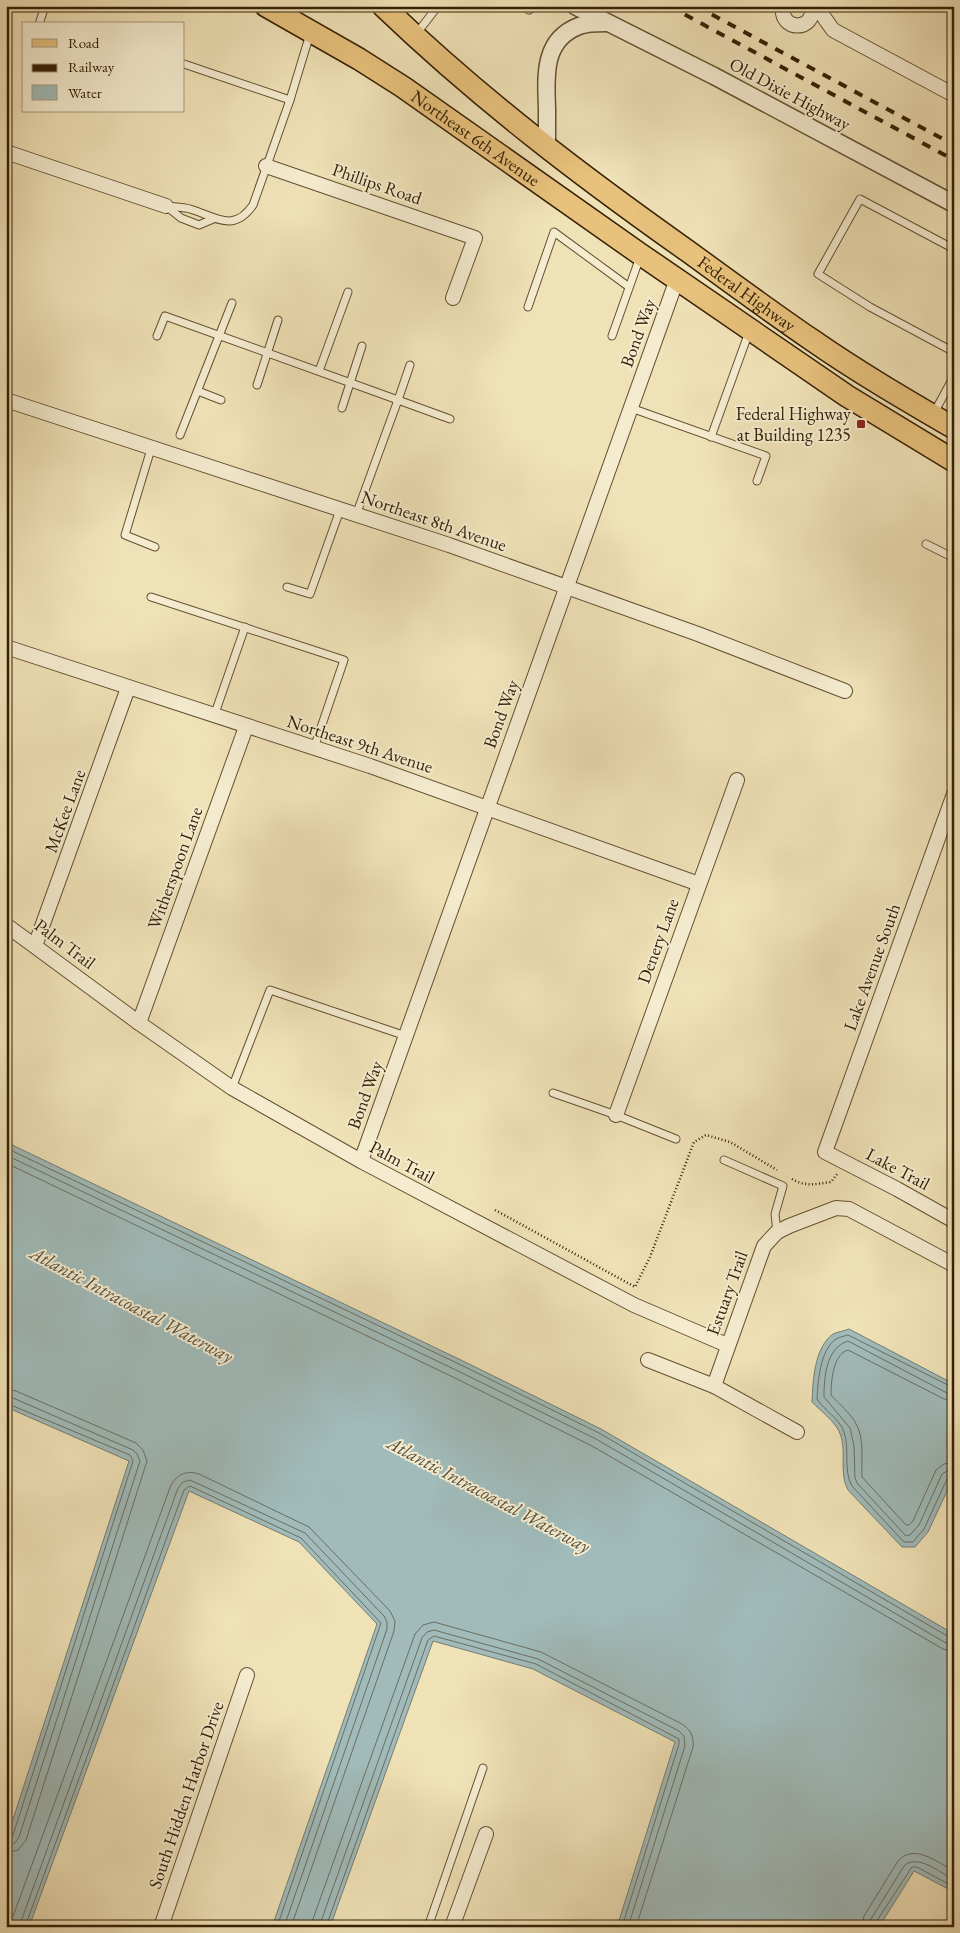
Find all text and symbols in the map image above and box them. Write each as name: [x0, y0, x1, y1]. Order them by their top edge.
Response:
legend: [22, 22, 185, 112]
text: Road: [68, 33, 100, 52]
street label: Old Dixie Highway: [726, 52, 855, 135]
text: Railway: [68, 57, 115, 76]
text: Water: [68, 83, 102, 102]
street label: Northeast 6th Avenue: [407, 84, 545, 191]
street label: Phillips Road: [329, 157, 426, 210]
street label: Federal Highway: [693, 250, 801, 336]
street label: Bond Way: [615, 295, 661, 370]
place label: Federal Highway at Building 1235: [736, 402, 851, 446]
marker: Federal Highway at Building 1235: [855, 418, 867, 430]
street label: Northeast 8th Avenue: [358, 485, 510, 556]
street label: Bond Way: [478, 676, 524, 751]
street label: Northeast 9th Avenue: [284, 709, 436, 778]
street label: McKee Lane: [39, 766, 90, 856]
street label: Witherspoon Lane: [142, 803, 207, 932]
street label: Denery Lane: [632, 895, 684, 987]
street label: Lake Avenue South: [838, 900, 905, 1034]
street label: Palm Trail: [30, 913, 100, 974]
street label: Bond Way: [342, 1057, 388, 1132]
street label: Palm Trail: [366, 1135, 439, 1188]
street label: Lake Trail: [862, 1142, 934, 1195]
water label: Atlantic Intracoastal Waterway: [24, 1239, 238, 1369]
street label: Estuary Trail: [701, 1248, 752, 1338]
water label: Atlantic Intracoastal Waterway: [381, 1429, 595, 1559]
street label: South Hidden Harbor Drive: [143, 1698, 228, 1892]

